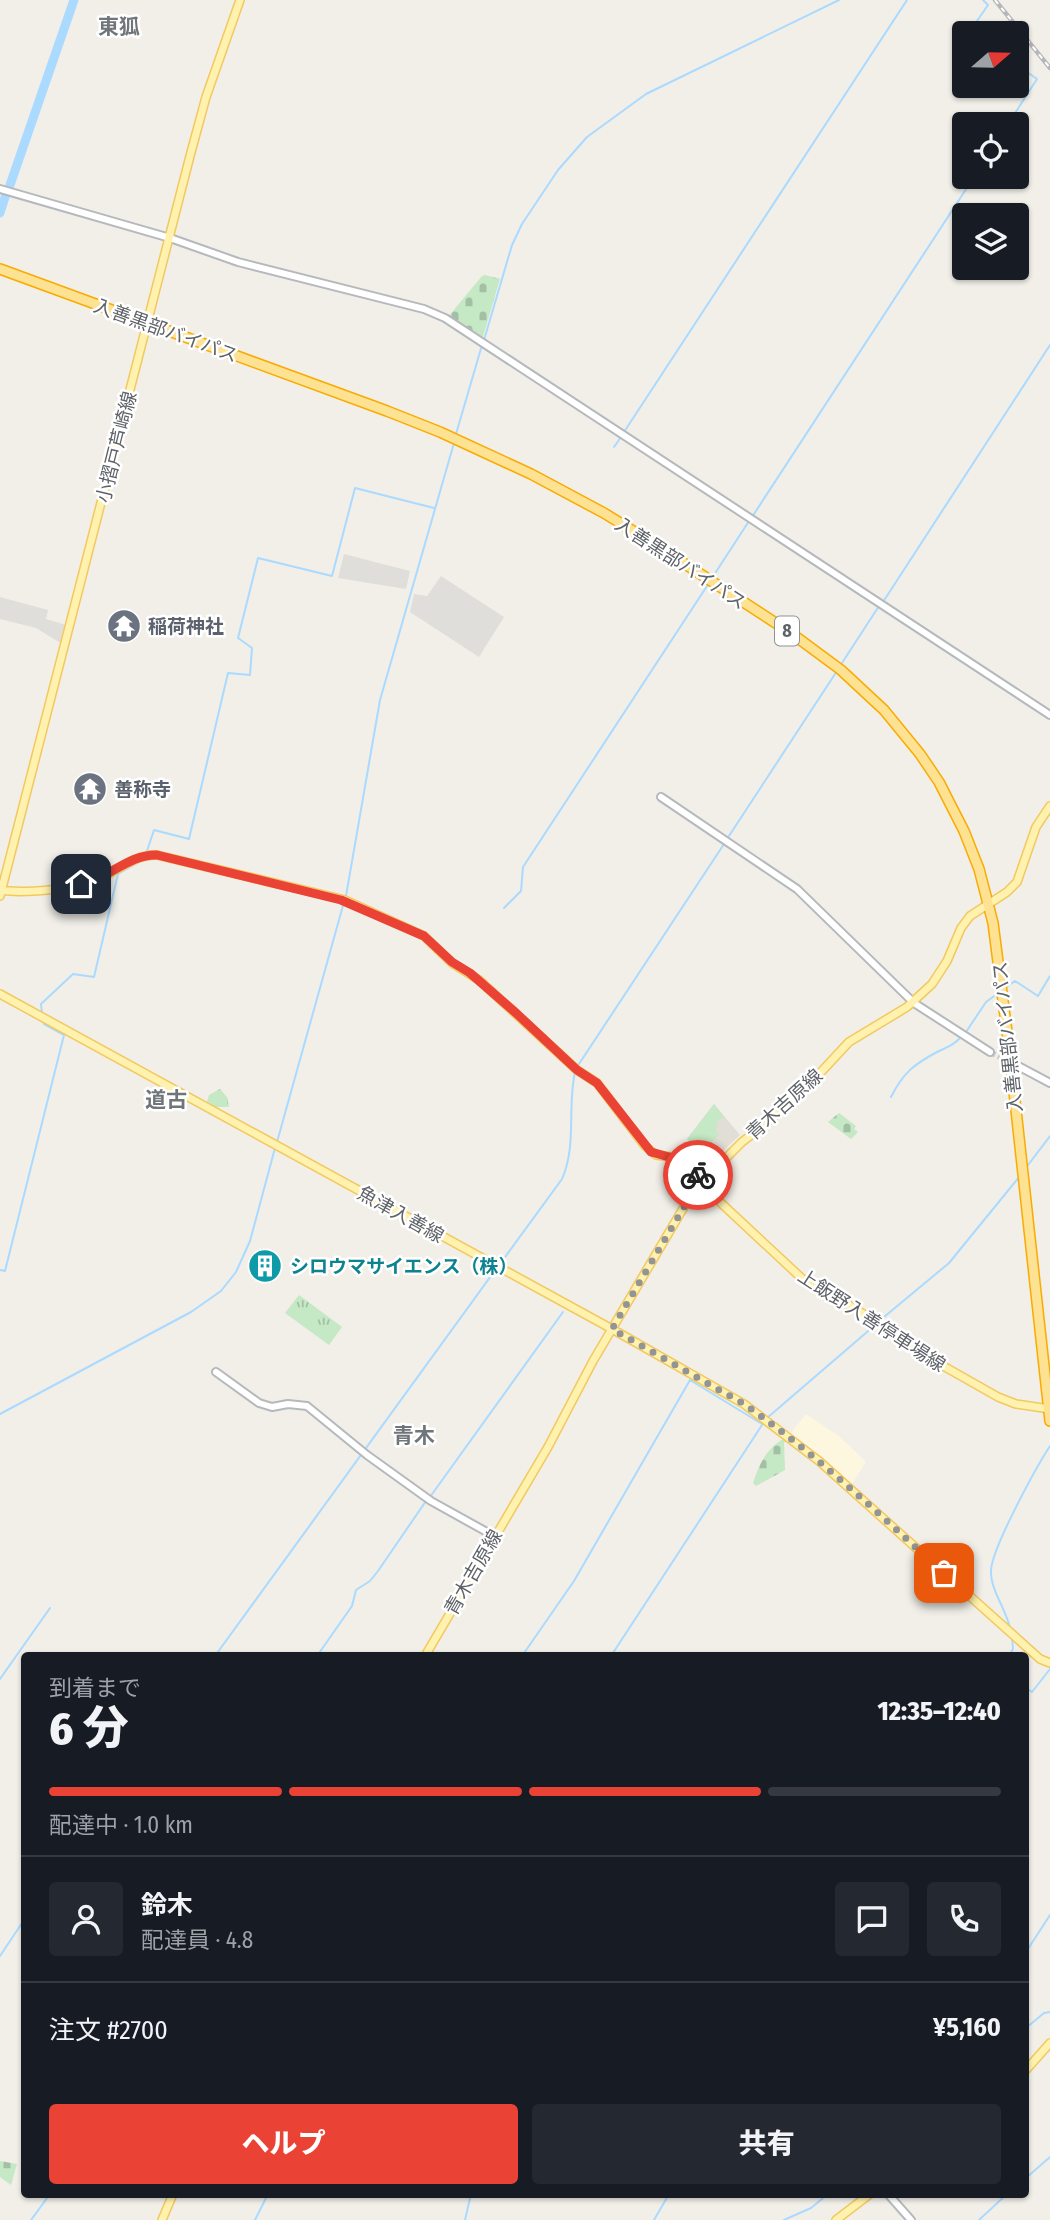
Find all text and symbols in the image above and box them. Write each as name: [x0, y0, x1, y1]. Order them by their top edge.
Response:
district label: 東狐: [98, 14, 140, 40]
north arrow: [952, 21, 1029, 98]
map controls: [952, 21, 1029, 280]
button: locate: [952, 112, 1029, 189]
button: layers: [952, 203, 1029, 280]
street label: 入善黒部バイパス: [91, 294, 241, 367]
street label: 小摺戸芦崎線: [92, 389, 141, 505]
street label: 入善黒部バイパス: [611, 512, 751, 614]
temple icon: 稲荷神社: [105, 607, 143, 645]
place label: 稲荷神社: [148, 615, 224, 638]
road number: 8: [775, 616, 799, 646]
temple icon: 善称寺: [71, 770, 109, 808]
place label: 善称寺: [114, 778, 171, 801]
pin: [51, 854, 111, 914]
icon: home: [62, 865, 100, 903]
street label: 入善黒部バイパス: [988, 960, 1027, 1114]
street label: 青木吉原線: [741, 1064, 827, 1145]
district label: 道古: [145, 1087, 187, 1113]
courier: [663, 1140, 733, 1210]
icon: bike: [679, 1156, 717, 1194]
street label: 魚津入善線: [354, 1181, 448, 1248]
building icon: シロウマサイエンス（株）: [246, 1247, 284, 1285]
place label: シロウマサイエンス（株）: [290, 1255, 517, 1278]
street label: 上飯野入善停車場線: [794, 1264, 950, 1377]
district label: 青木: [393, 1423, 435, 1449]
street label: 青木吉原線: [440, 1525, 507, 1619]
pin: [914, 1543, 974, 1603]
icon: bag: [925, 1554, 963, 1592]
text: 到着まで: [49, 1674, 141, 1702]
text: 12:35–12:40: [878, 1696, 1001, 1727]
text: 6 分: [49, 1701, 129, 1756]
text: 配達中 · 1.0 km: [49, 1811, 193, 1839]
button: person: [49, 1882, 123, 1956]
button: chat: [835, 1882, 909, 1956]
button: phone: [927, 1882, 1001, 1956]
text: 鈴木: [141, 1890, 193, 1921]
text: 配達員 · 4.8: [141, 1926, 253, 1954]
text: ¥5,160: [933, 2012, 1001, 2043]
text: 注文 #2700: [49, 2015, 168, 2046]
button: ヘルプ: [49, 2104, 518, 2184]
button: 共有: [532, 2104, 1001, 2184]

